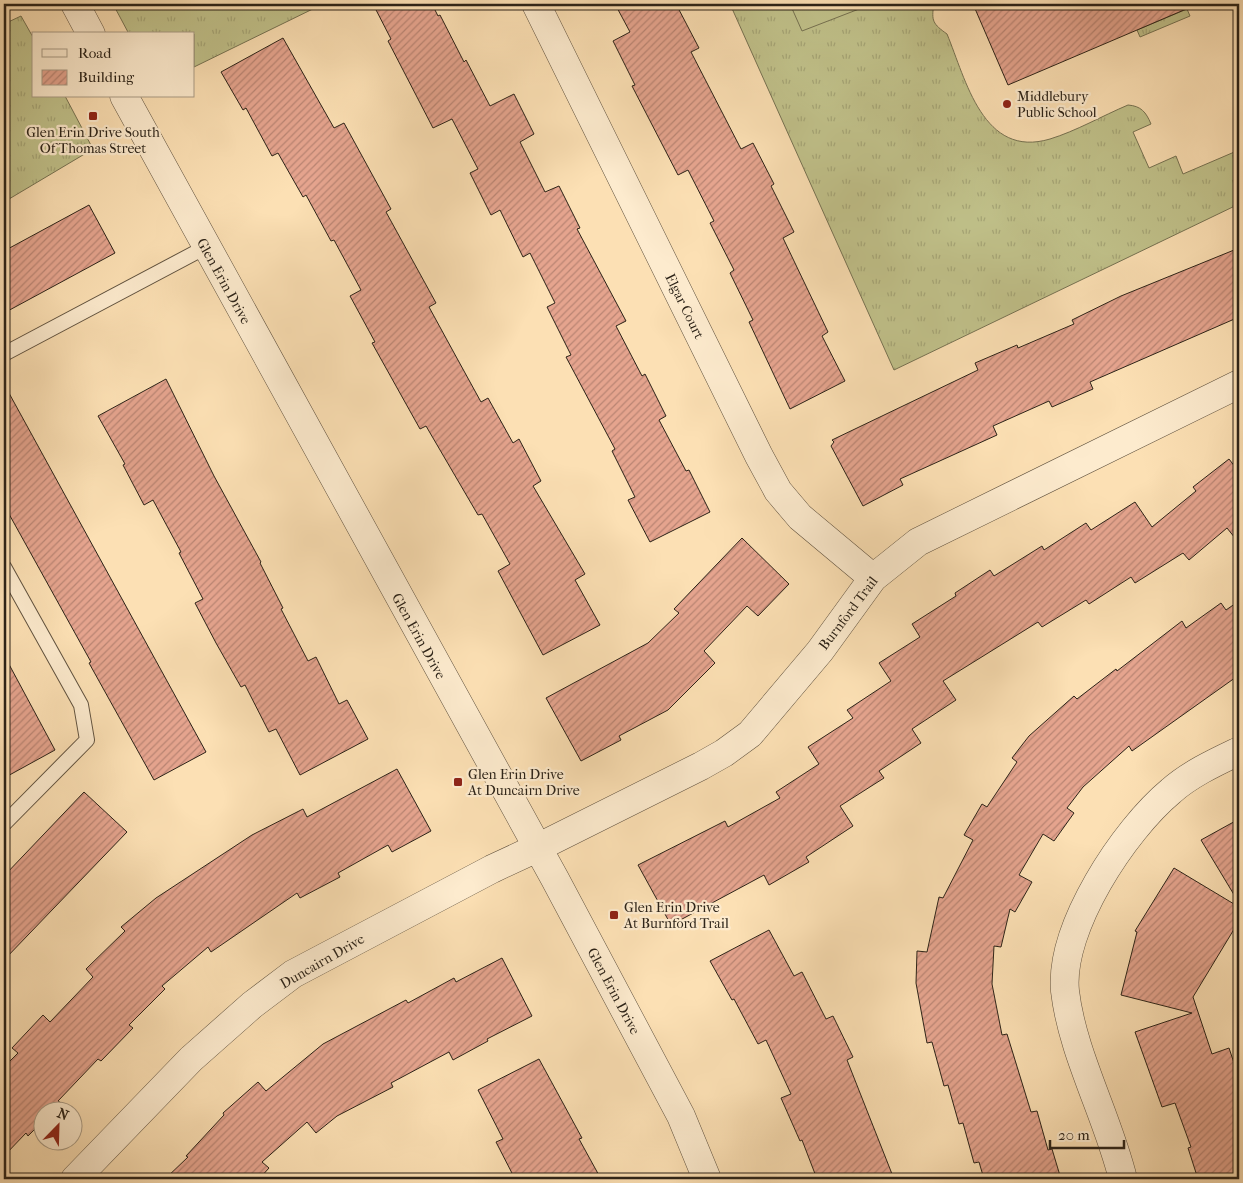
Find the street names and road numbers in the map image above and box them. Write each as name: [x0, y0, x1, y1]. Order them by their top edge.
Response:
street label: Glen Erin Drive: [193, 235, 254, 327]
street label: Elgar Court: [661, 271, 708, 342]
street label: Burnford Trail: [815, 573, 882, 653]
street label: Glen Erin Drive: [388, 590, 449, 682]
street label: Duncairn Drive: [277, 930, 368, 992]
street label: Glen Erin Drive: [584, 945, 644, 1038]

